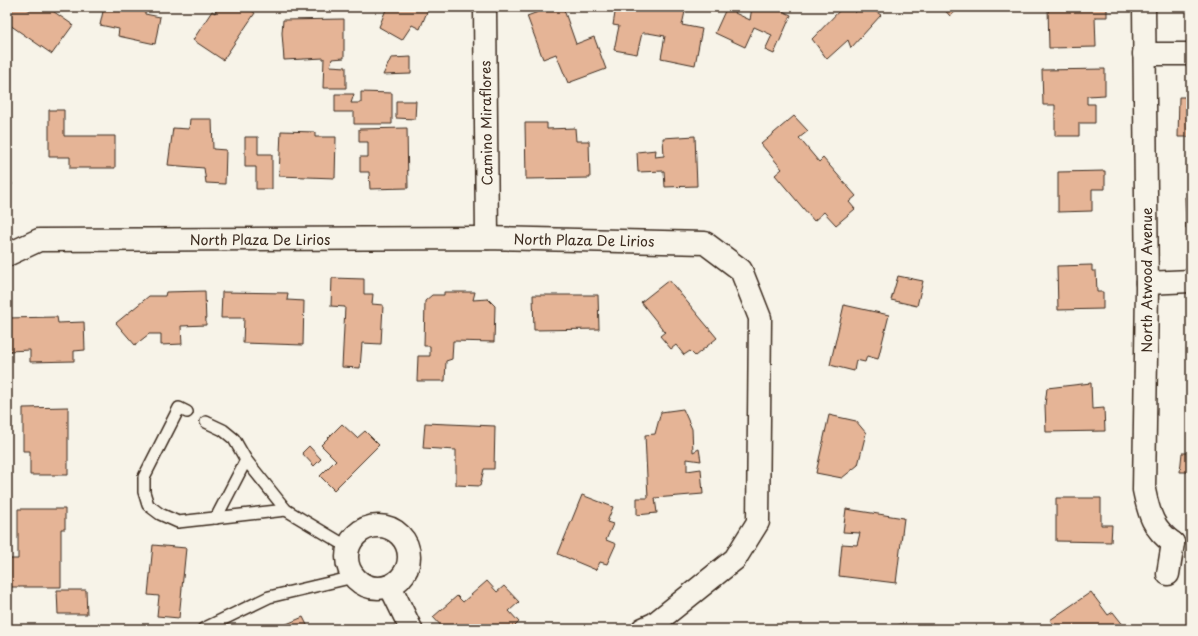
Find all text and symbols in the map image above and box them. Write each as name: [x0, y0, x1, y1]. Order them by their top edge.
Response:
street label: Camino Miraflores: [474, 60, 498, 186]
street label: North Atwood Avenue: [1136, 207, 1157, 353]
street label: North Plaza De Lirios: [513, 228, 655, 252]
street label: North Plaza De Lirios: [190, 229, 330, 250]

